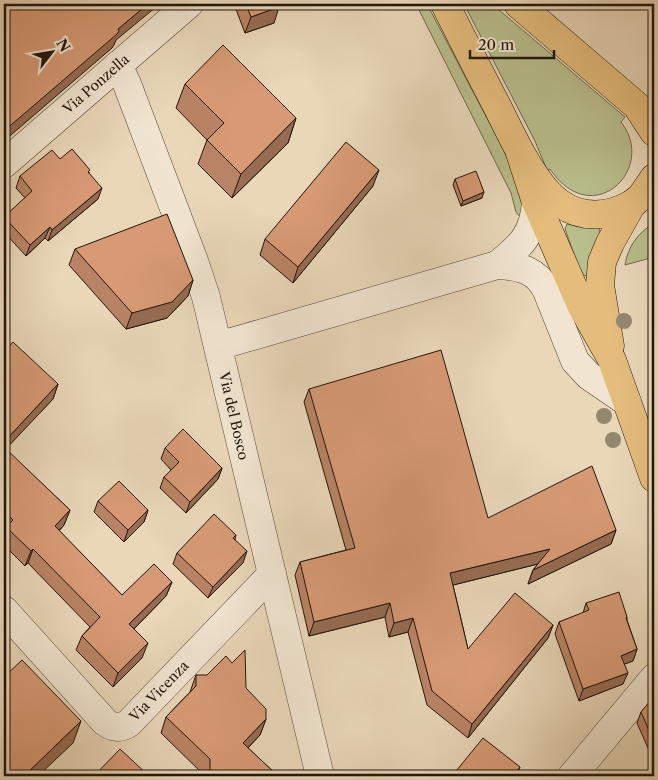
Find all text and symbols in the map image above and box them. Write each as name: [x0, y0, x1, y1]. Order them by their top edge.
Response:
north arrow: [28, 28, 78, 78]
scale bar: [470, 28, 554, 60]
text: N: [52, 35, 74, 55]
text: 20 m: [478, 35, 514, 54]
street label: Via Ponzella: [58, 50, 133, 118]
street label: Via del Bosco: [215, 369, 253, 462]
street label: Via Vicenza: [125, 656, 193, 726]

